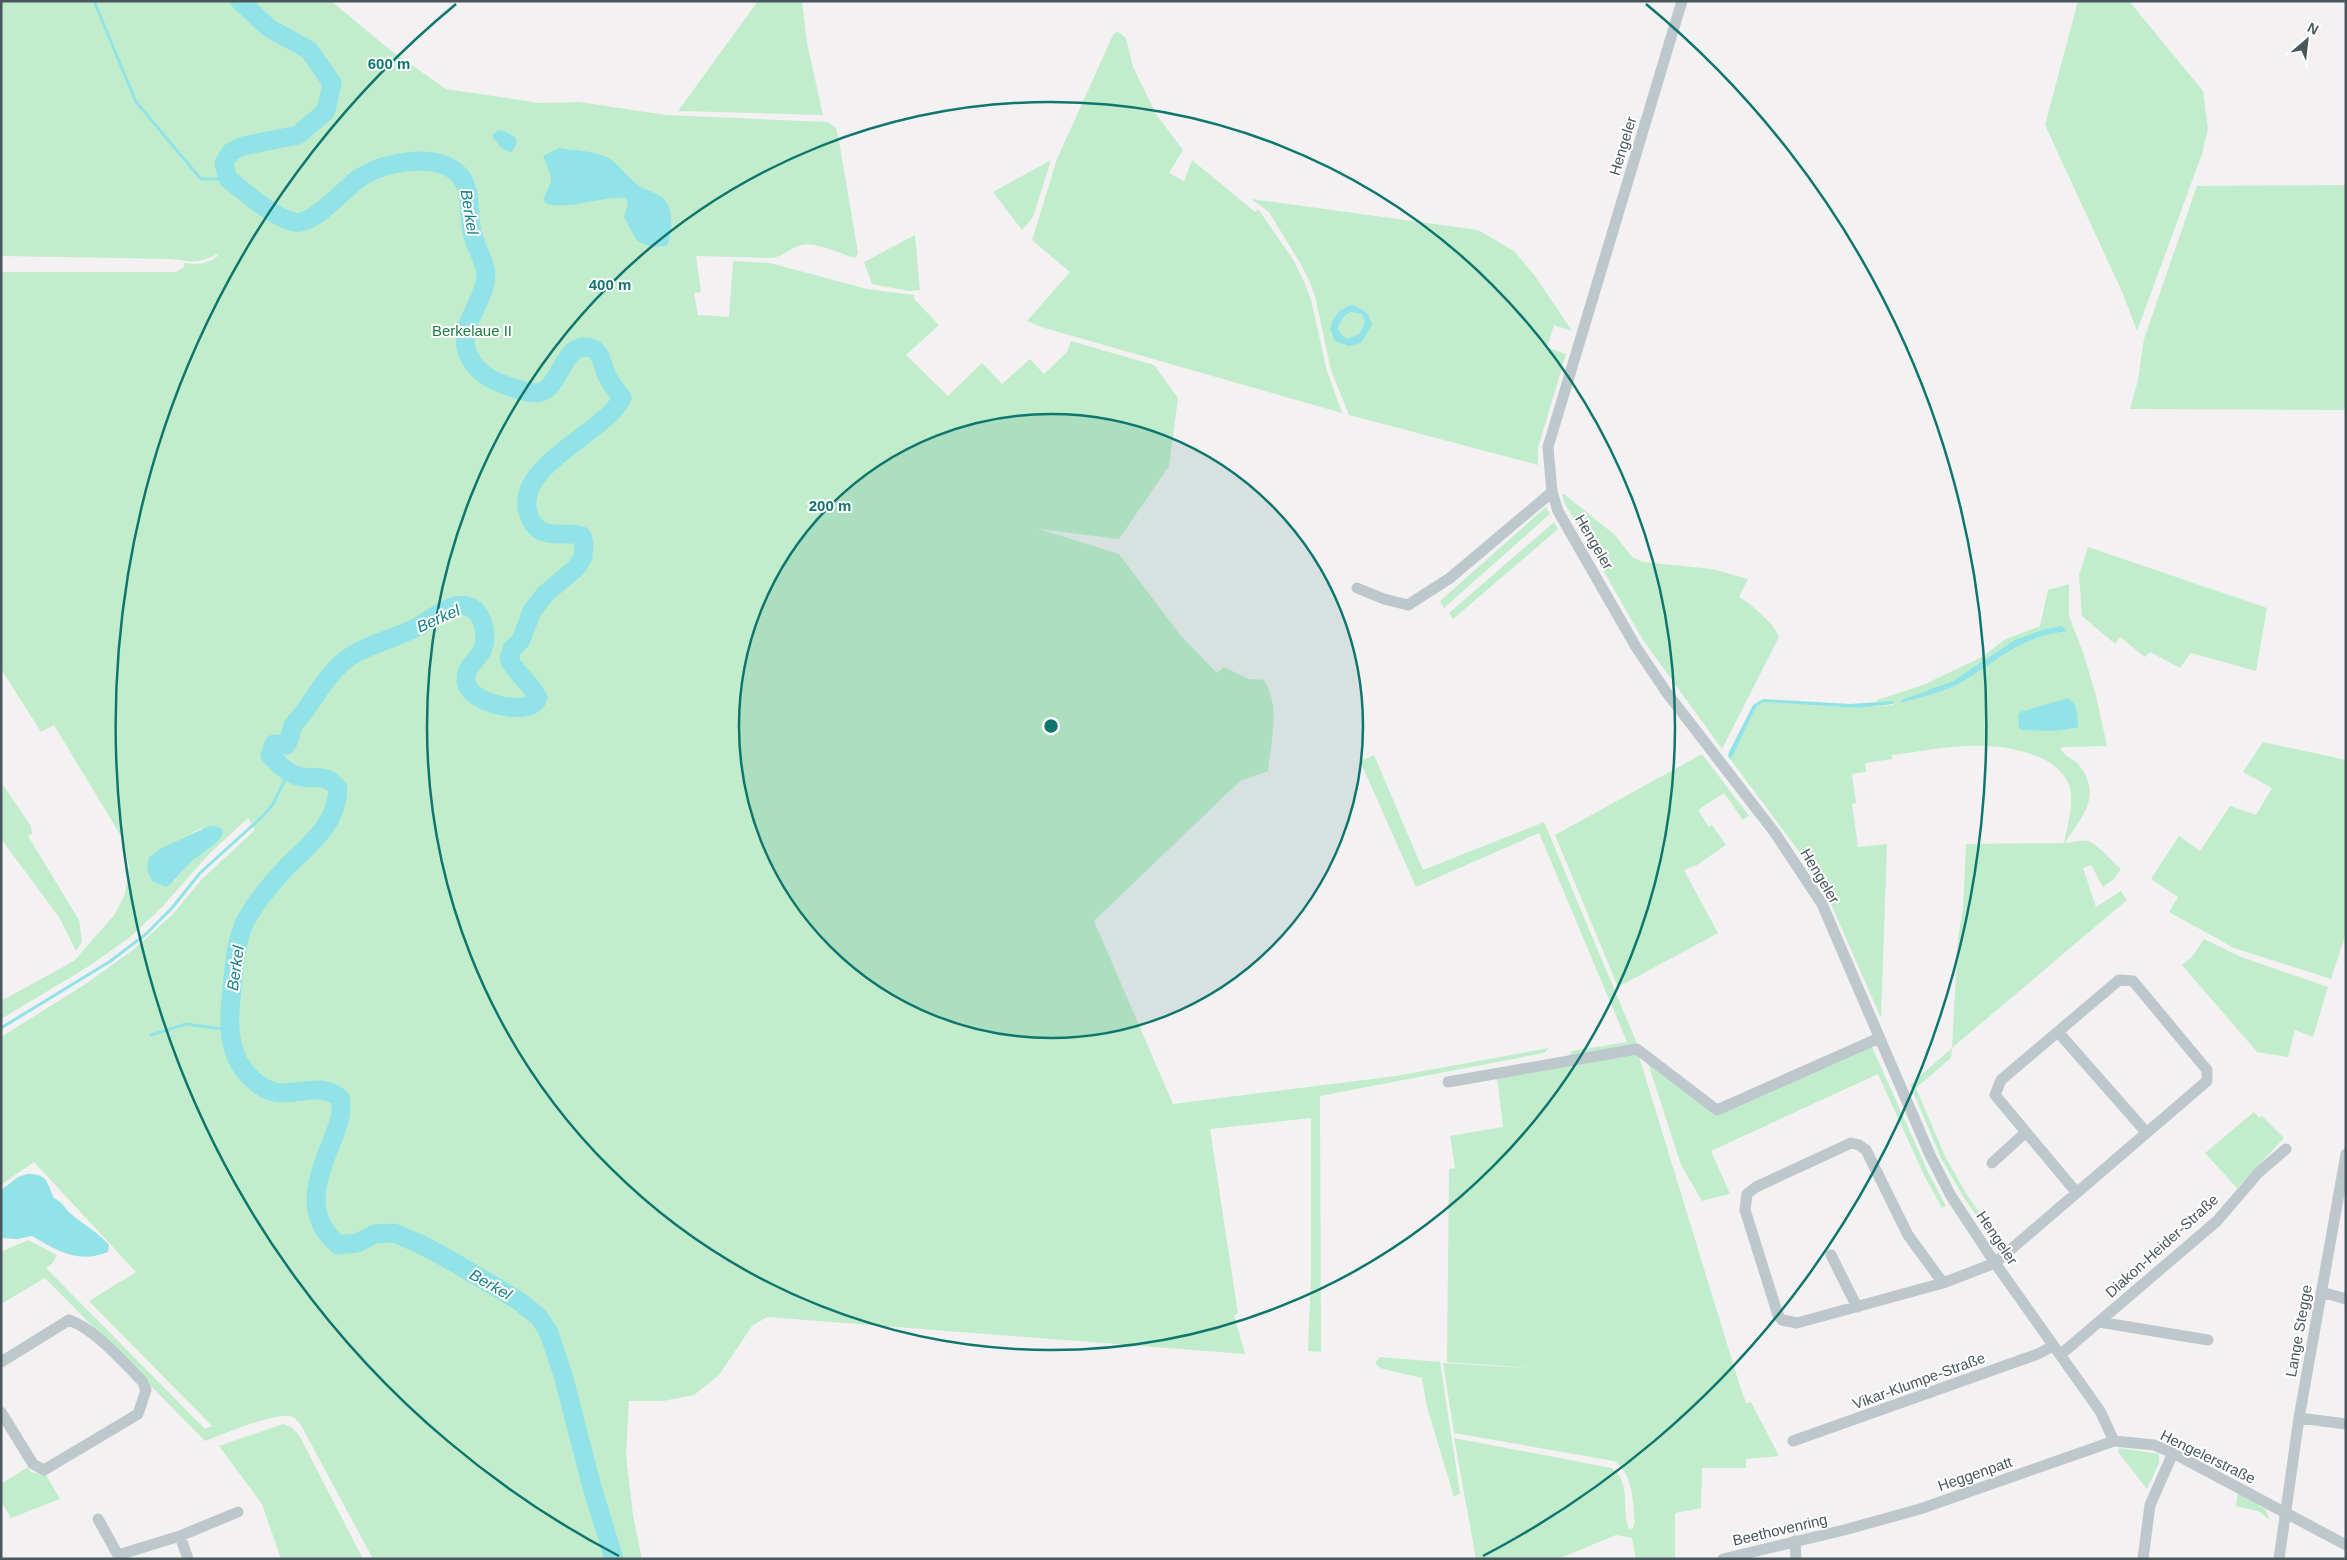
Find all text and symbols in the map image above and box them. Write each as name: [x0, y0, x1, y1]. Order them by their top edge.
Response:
north arrow: [2282, 15, 2332, 65]
text: N: [2305, 19, 2321, 38]
text: 600 m: [368, 55, 410, 72]
street label: Hengeler: [1605, 114, 1640, 177]
water label: Berkel: [458, 188, 482, 236]
text: 400 m: [589, 276, 631, 293]
park label: Berkelaue II: [432, 322, 512, 339]
text: 200 m: [809, 497, 851, 514]
street label: Hengeler: [1572, 511, 1617, 572]
water label: Berkel: [414, 601, 463, 635]
centre of rings: [1042, 717, 1060, 735]
street label: Hengeler: [1797, 845, 1843, 906]
water label: Berkel: [224, 944, 247, 992]
street label: Diakon-Heider-Straße: [2102, 1191, 2222, 1301]
street label: Hengeler: [1973, 1208, 2021, 1268]
water label: Berkel: [467, 1266, 515, 1303]
street label: Lange Stegge: [2282, 1283, 2315, 1378]
street label: Vikar-Klumpe-Straße: [1850, 1349, 1987, 1412]
street label: Hengelerstraße: [2158, 1426, 2258, 1487]
street label: Heggenpatt: [1935, 1453, 2015, 1494]
street label: Beethovenring: [1731, 1510, 1829, 1549]

